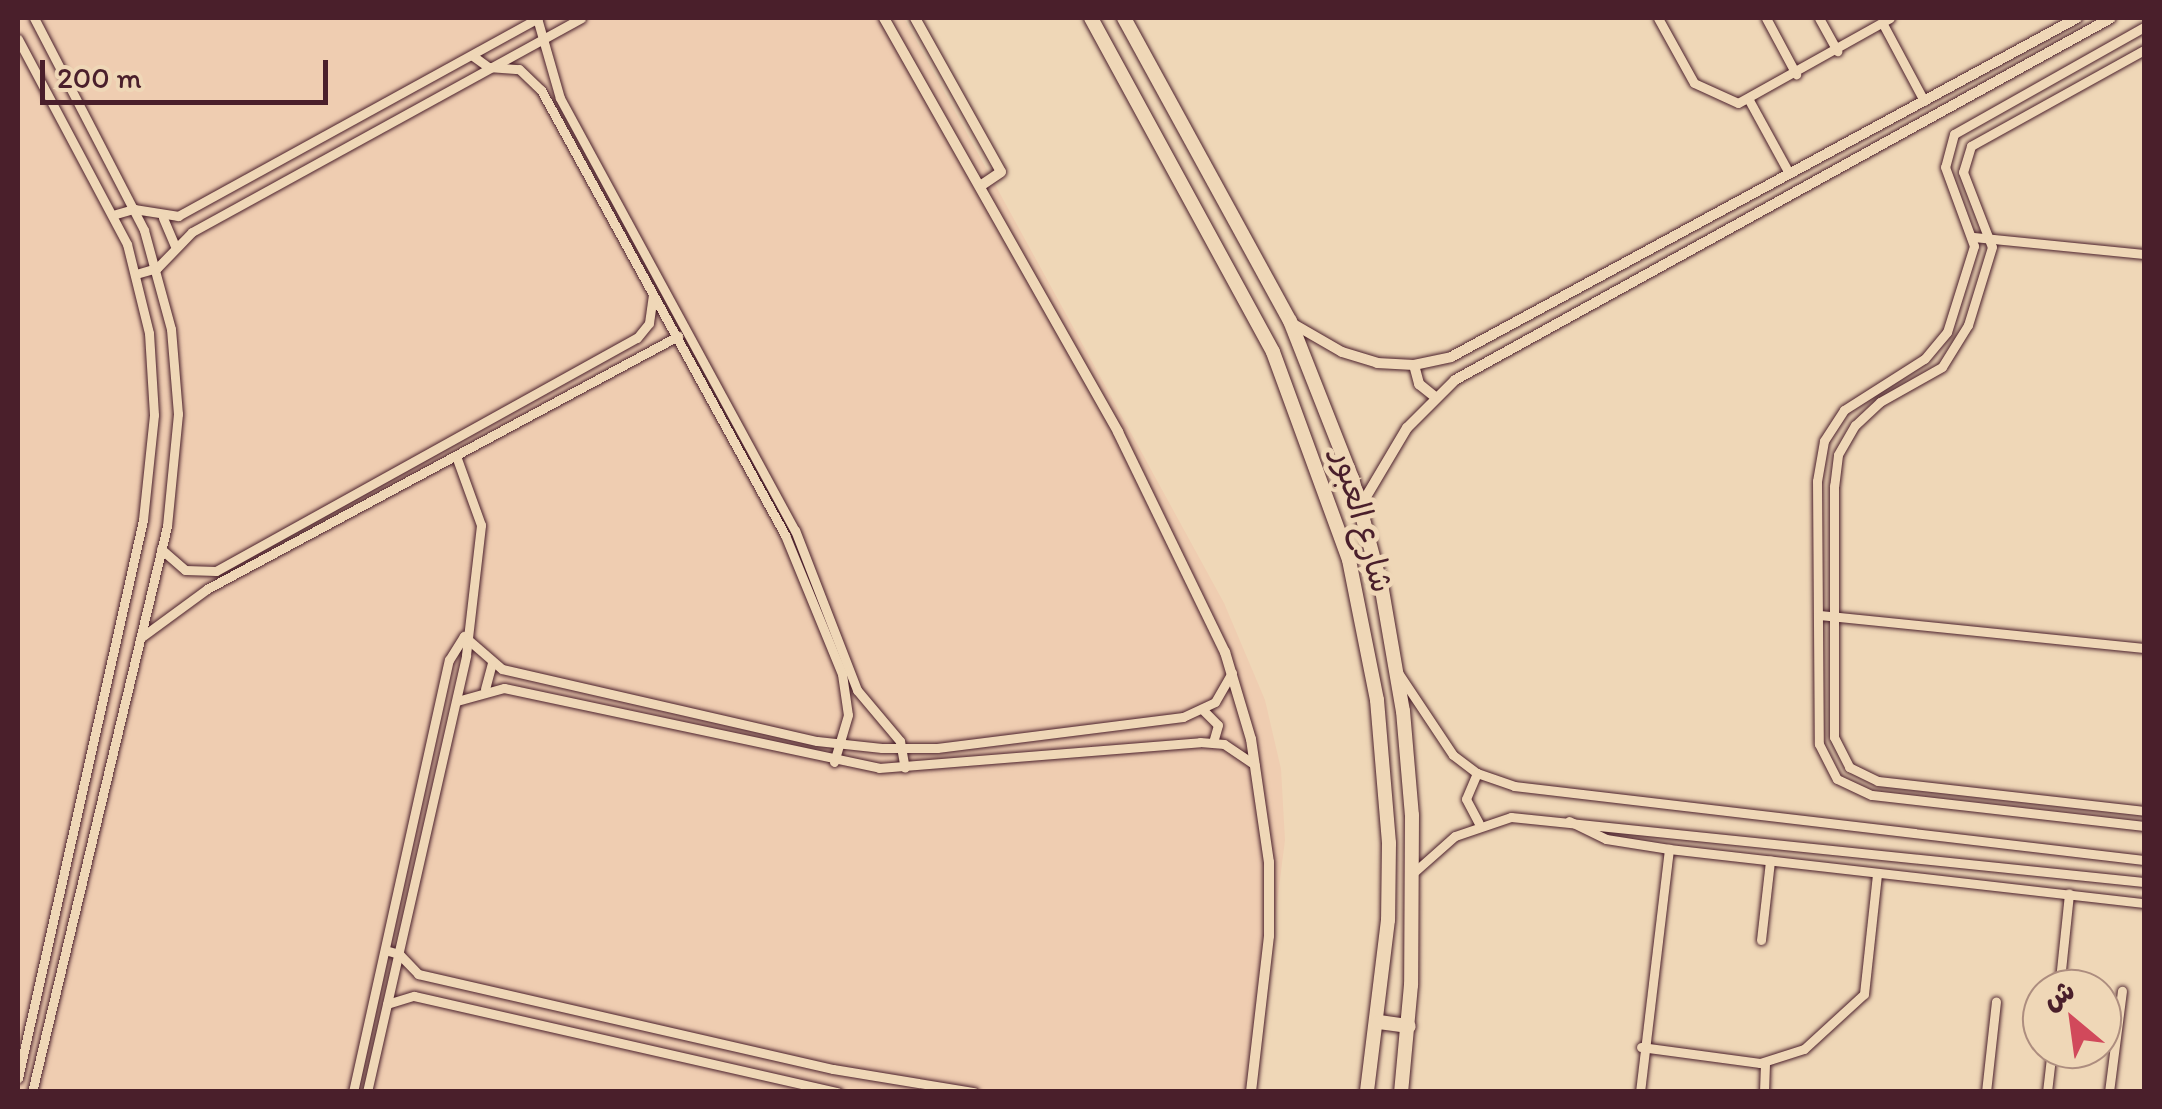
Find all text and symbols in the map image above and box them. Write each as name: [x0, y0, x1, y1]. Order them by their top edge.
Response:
scale bar: [45, 40, 332, 102]
text: 200 m: [57, 59, 142, 96]
street label: شارع العبور: [1324, 445, 1402, 597]
north arrow: [2022, 969, 2122, 1069]
text: ش: [2037, 972, 2080, 1017]

